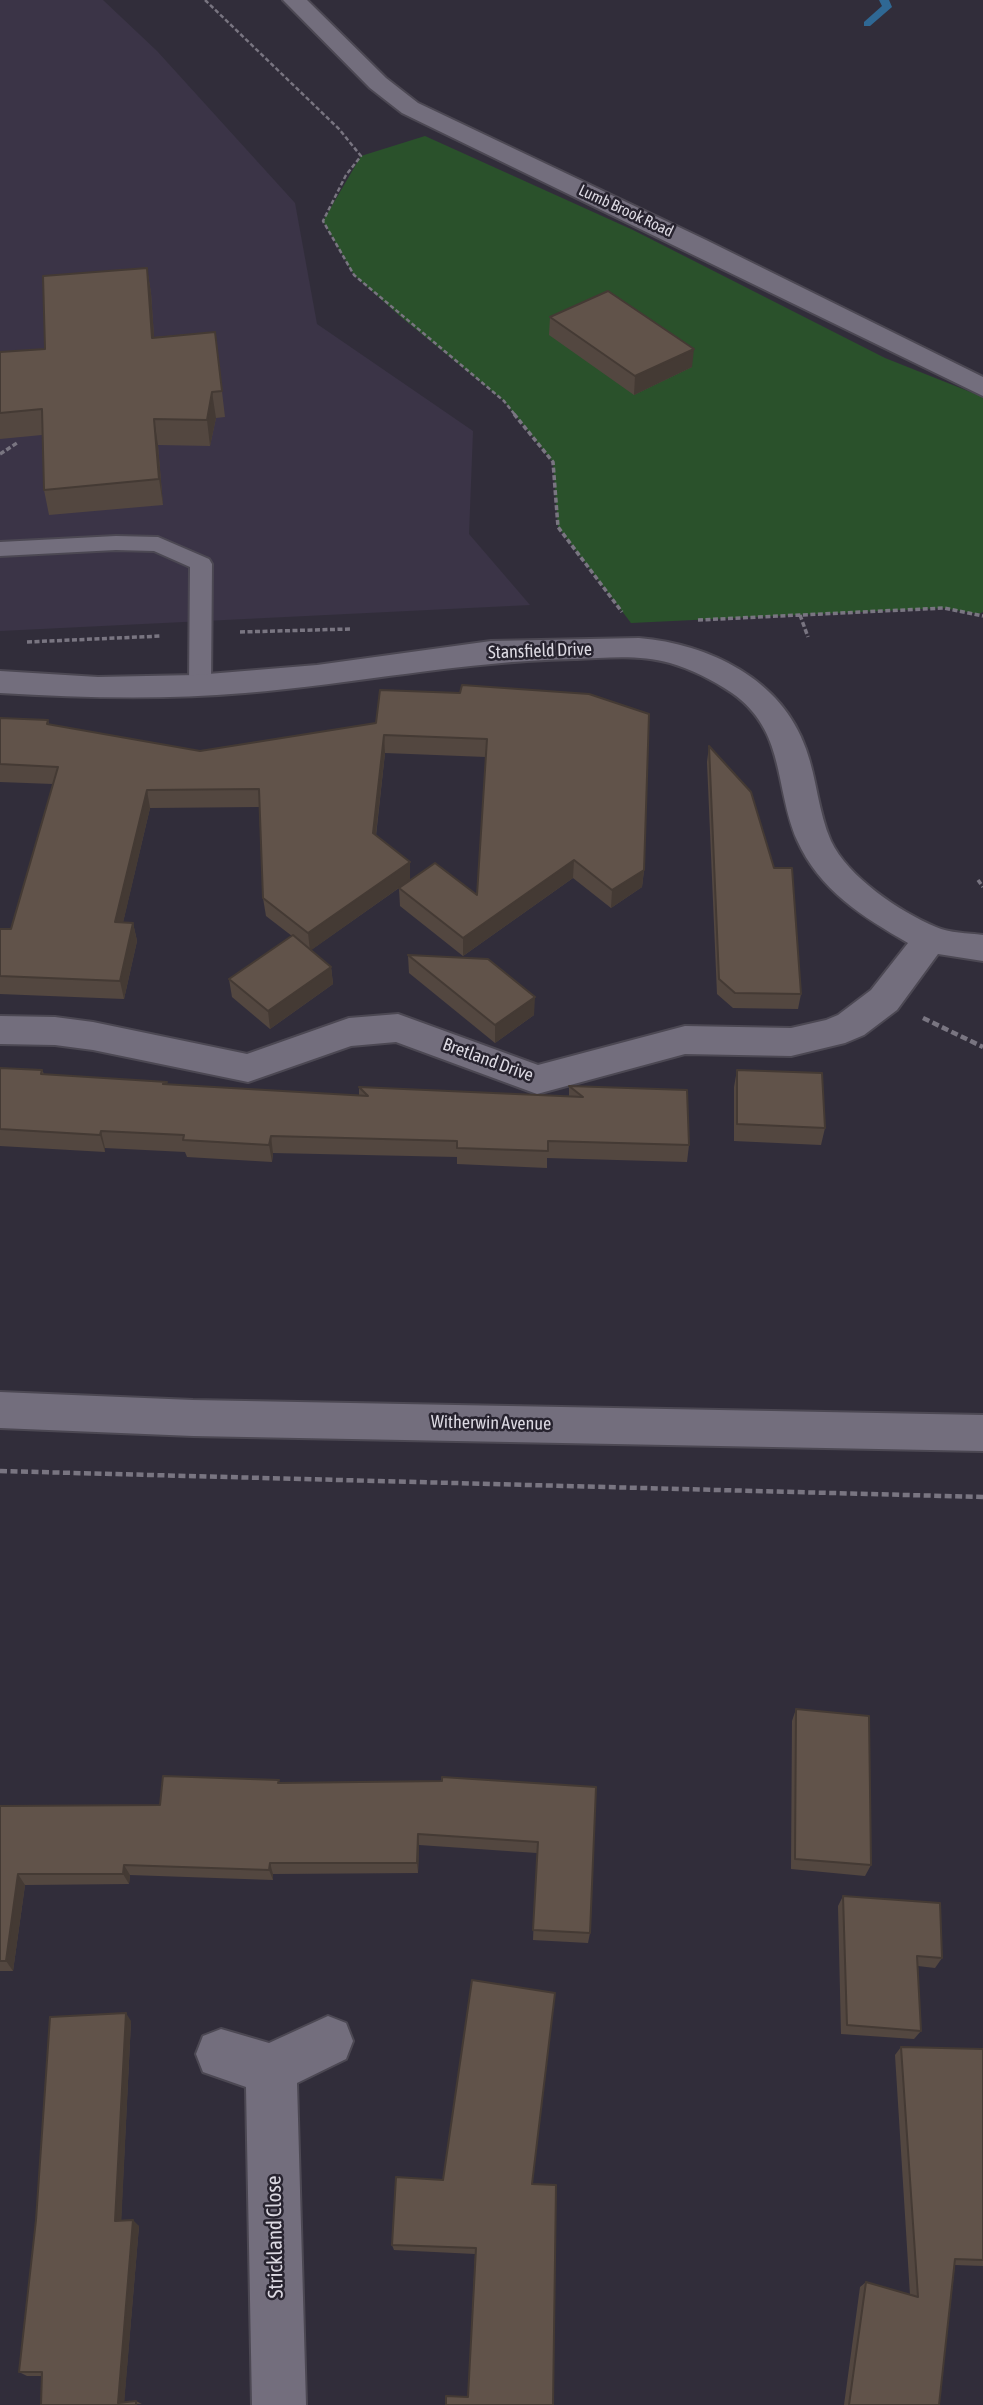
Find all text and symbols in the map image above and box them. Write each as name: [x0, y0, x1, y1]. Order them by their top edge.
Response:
street label: Lumb Brook Road: [576, 181, 676, 241]
street label: Stansfield Drive: [488, 638, 592, 664]
street label: Bretland Drive: [440, 1034, 536, 1086]
street label: Witherwin Avenue: [431, 1411, 551, 1435]
street label: Strickland Close: [261, 2175, 289, 2299]

